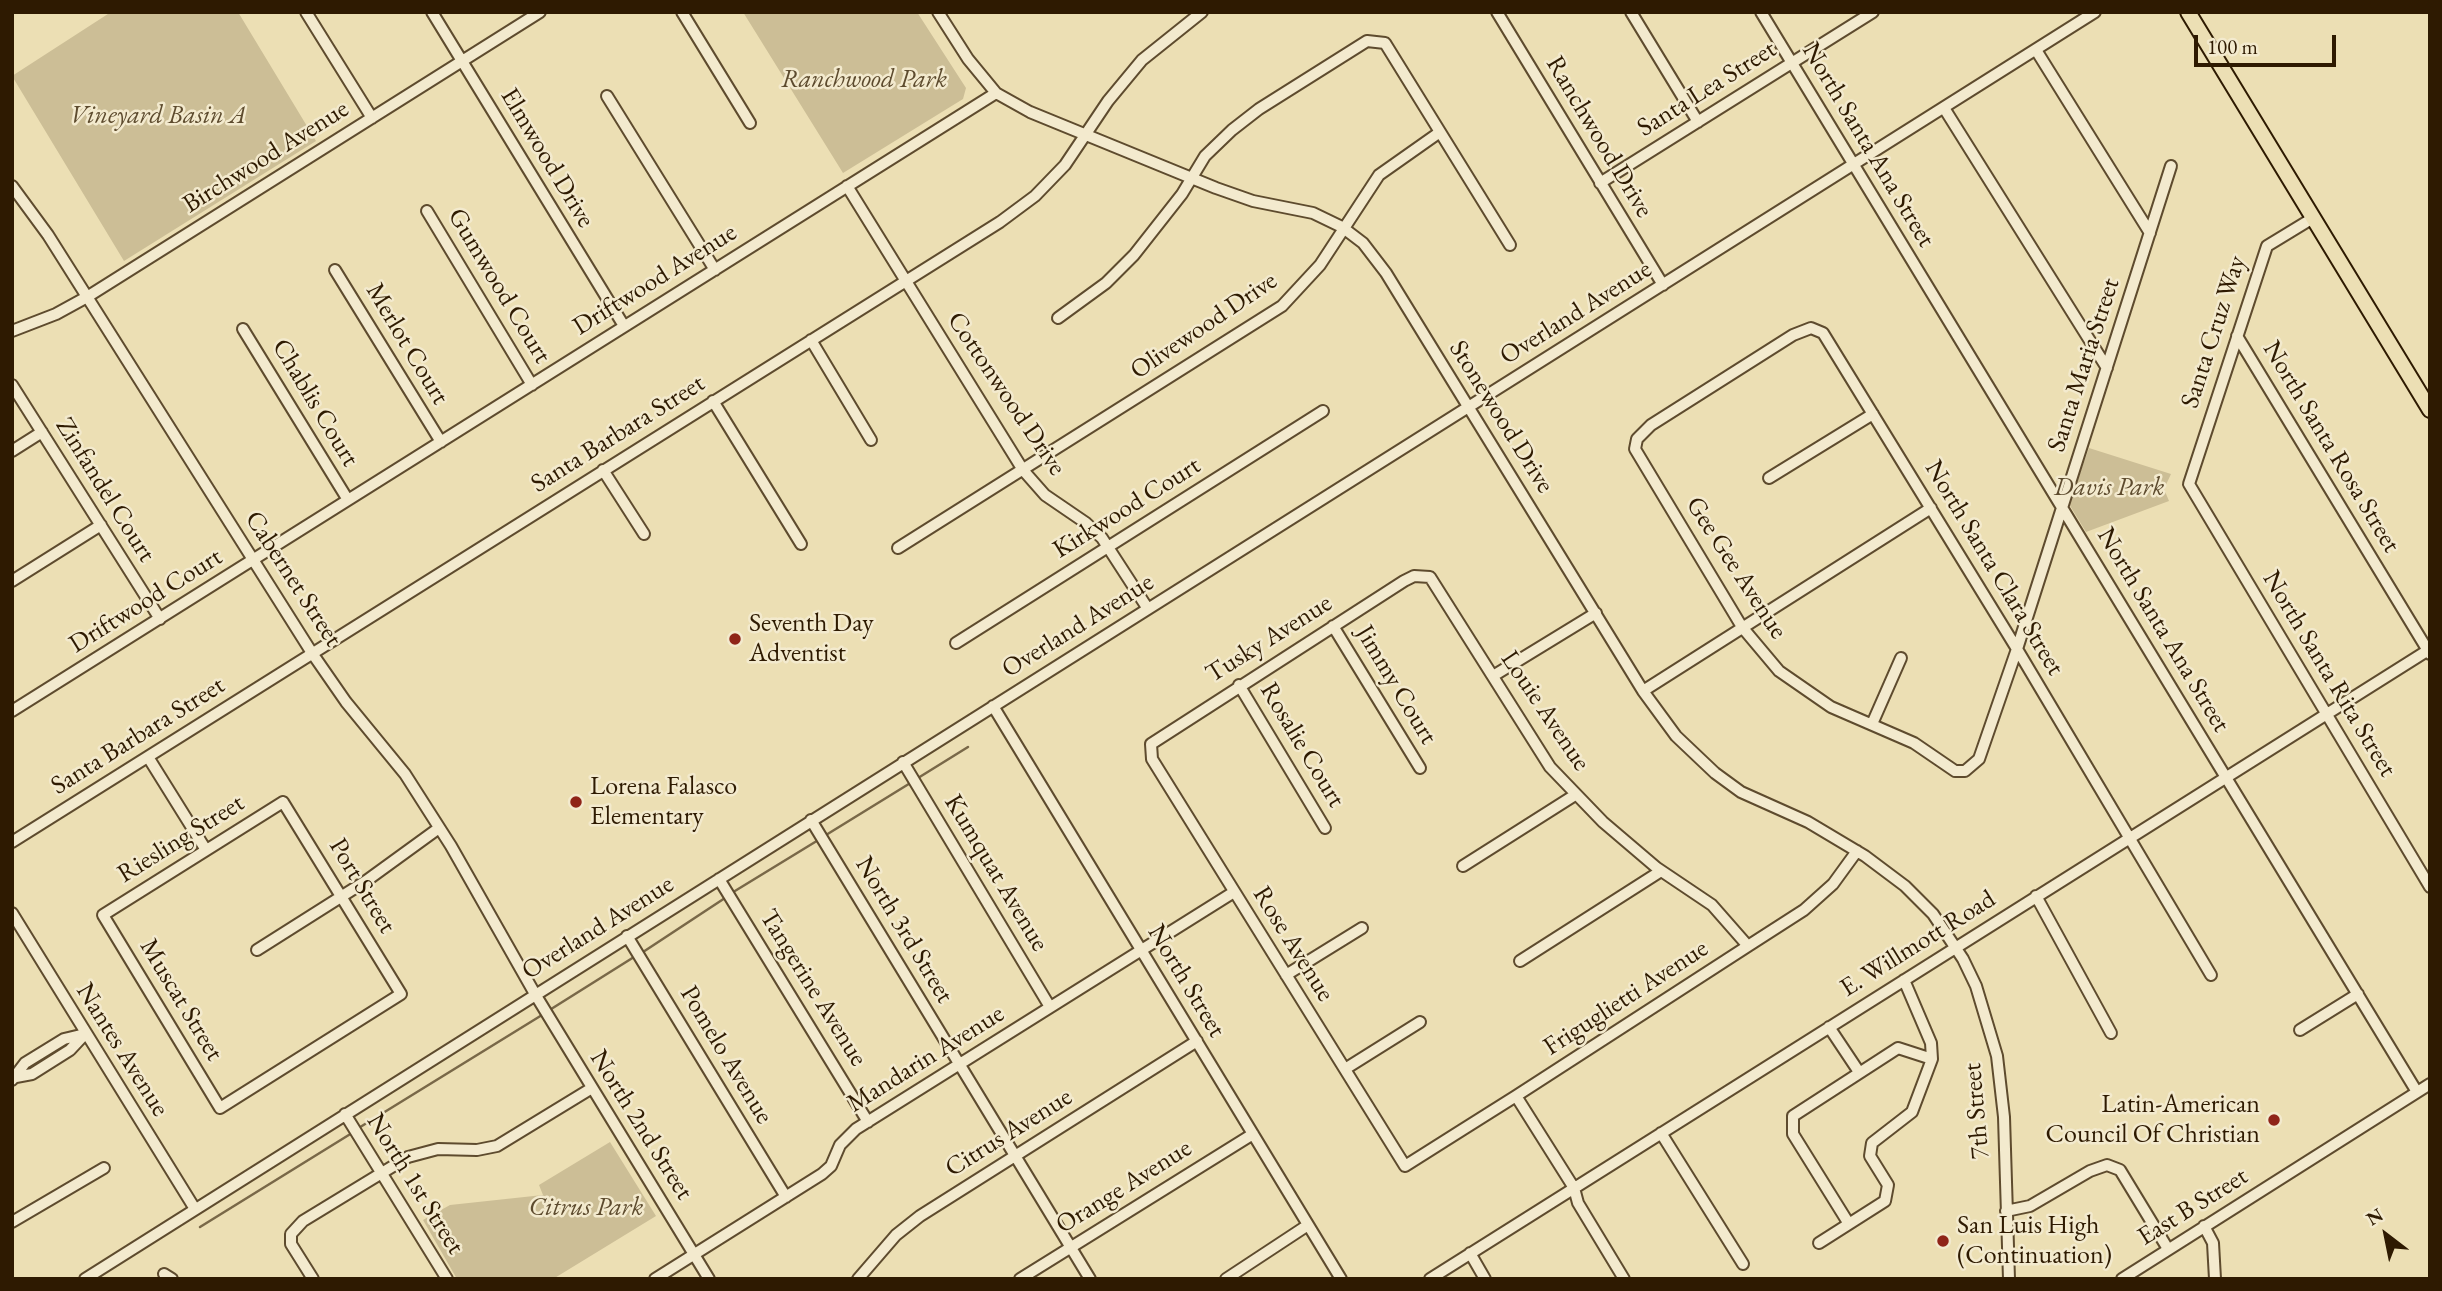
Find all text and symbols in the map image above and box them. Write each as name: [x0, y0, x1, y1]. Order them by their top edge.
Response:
scale bar: [2197, 21, 2339, 65]
text: 100 m: [2207, 33, 2258, 60]
street label: Santa Lea Street: [1632, 34, 1782, 144]
street label: North Santa Ana Street: [1795, 37, 1941, 253]
street label: Ranchwood Drive: [1539, 51, 1659, 223]
park label: Ranchwood Park: [781, 64, 947, 96]
street label: Elmwood Drive: [493, 83, 601, 233]
street label: Birchwood Avenue: [177, 94, 355, 220]
park label: Vineyard Basin A: [70, 100, 246, 132]
street label: Gumwood Court: [440, 203, 558, 369]
street label: Driftwood Avenue: [567, 217, 743, 343]
street label: Santa Cruz Way: [2175, 252, 2253, 412]
street label: Overland Avenue: [1494, 254, 1658, 372]
street label: Olivewood Drive: [1125, 266, 1283, 386]
street label: Santa Maria Street: [2041, 274, 2127, 456]
street label: Merlot Court: [359, 278, 455, 410]
street label: Cottonwood Drive: [940, 306, 1072, 482]
street label: Chablis Court: [265, 334, 365, 472]
street label: Stonewood Drive: [1442, 335, 1560, 499]
street label: North Santa Rosa Street: [2255, 336, 2407, 558]
street label: Santa Barbara Street: [525, 368, 711, 500]
street label: Zinfandel Court: [48, 412, 162, 568]
street label: Kirkwood Court: [1047, 450, 1207, 566]
street label: North Santa Clara Street: [1917, 455, 2071, 681]
park label: Davis Park: [2054, 472, 2164, 504]
street label: Gee Gee Avenue: [1679, 491, 1793, 645]
street label: Cabernet Street: [238, 505, 348, 653]
street label: North Santa Ana Street: [2090, 522, 2236, 738]
street label: Driftwood Court: [64, 542, 228, 660]
street label: North Santa Rita Street: [2255, 565, 2403, 783]
street label: Overland Avenue: [996, 567, 1160, 685]
street label: Tusky Avenue: [1200, 588, 1338, 690]
place label: Seventh Day Adventist: [749, 608, 874, 670]
street label: Jimmy Court: [1348, 620, 1444, 750]
marker: Seventh Day Adventist: [727, 631, 743, 647]
street label: Louie Avenue: [1493, 645, 1597, 777]
street label: Santa Barbara Street: [45, 670, 231, 802]
street label: Rosalie Court: [1253, 677, 1351, 813]
place label: Lorena Falasco Elementary: [590, 771, 737, 832]
street label: Riesling Street: [112, 788, 250, 890]
street label: Kumquat Avenue: [937, 789, 1055, 957]
marker: Lorena Falasco Elementary: [568, 794, 584, 810]
street label: Port Street: [322, 833, 402, 939]
street label: North 3rd Street: [848, 851, 960, 1009]
street label: Overland Avenue: [516, 869, 680, 987]
street label: Rose Avenue: [1245, 881, 1341, 1007]
street label: E. Willmott Road: [1835, 884, 2001, 1004]
street label: Tangerine Avenue: [752, 904, 874, 1072]
street label: North Street: [1140, 919, 1232, 1043]
street label: Muscat Street: [132, 933, 230, 1067]
street label: Friguglietti Avenue: [1538, 933, 1714, 1063]
street label: Nantes Avenue: [69, 978, 175, 1122]
street label: Pomelo Avenue: [673, 980, 779, 1130]
street label: Mandarin Avenue: [842, 998, 1010, 1120]
street label: North 2nd Street: [583, 1044, 699, 1206]
street label: 7th Street: [1957, 1062, 1997, 1160]
street label: Citrus Avenue: [940, 1082, 1078, 1184]
place label: Latin-American Council Of Christian: [2046, 1089, 2260, 1150]
street label: North 1st Street: [359, 1108, 471, 1260]
marker: Latin-American Council Of Christian: [2266, 1112, 2282, 1128]
street label: Orange Avenue: [1050, 1133, 1198, 1241]
street label: East B Street: [2132, 1161, 2254, 1253]
park label: Citrus Park: [529, 1192, 643, 1224]
north arrow: [2351, 1200, 2421, 1270]
text: N: [2361, 1202, 2388, 1231]
place label: San Luis High (Continuation): [1957, 1210, 2112, 1272]
marker: San Luis High (Continuation): [1935, 1233, 1951, 1249]

